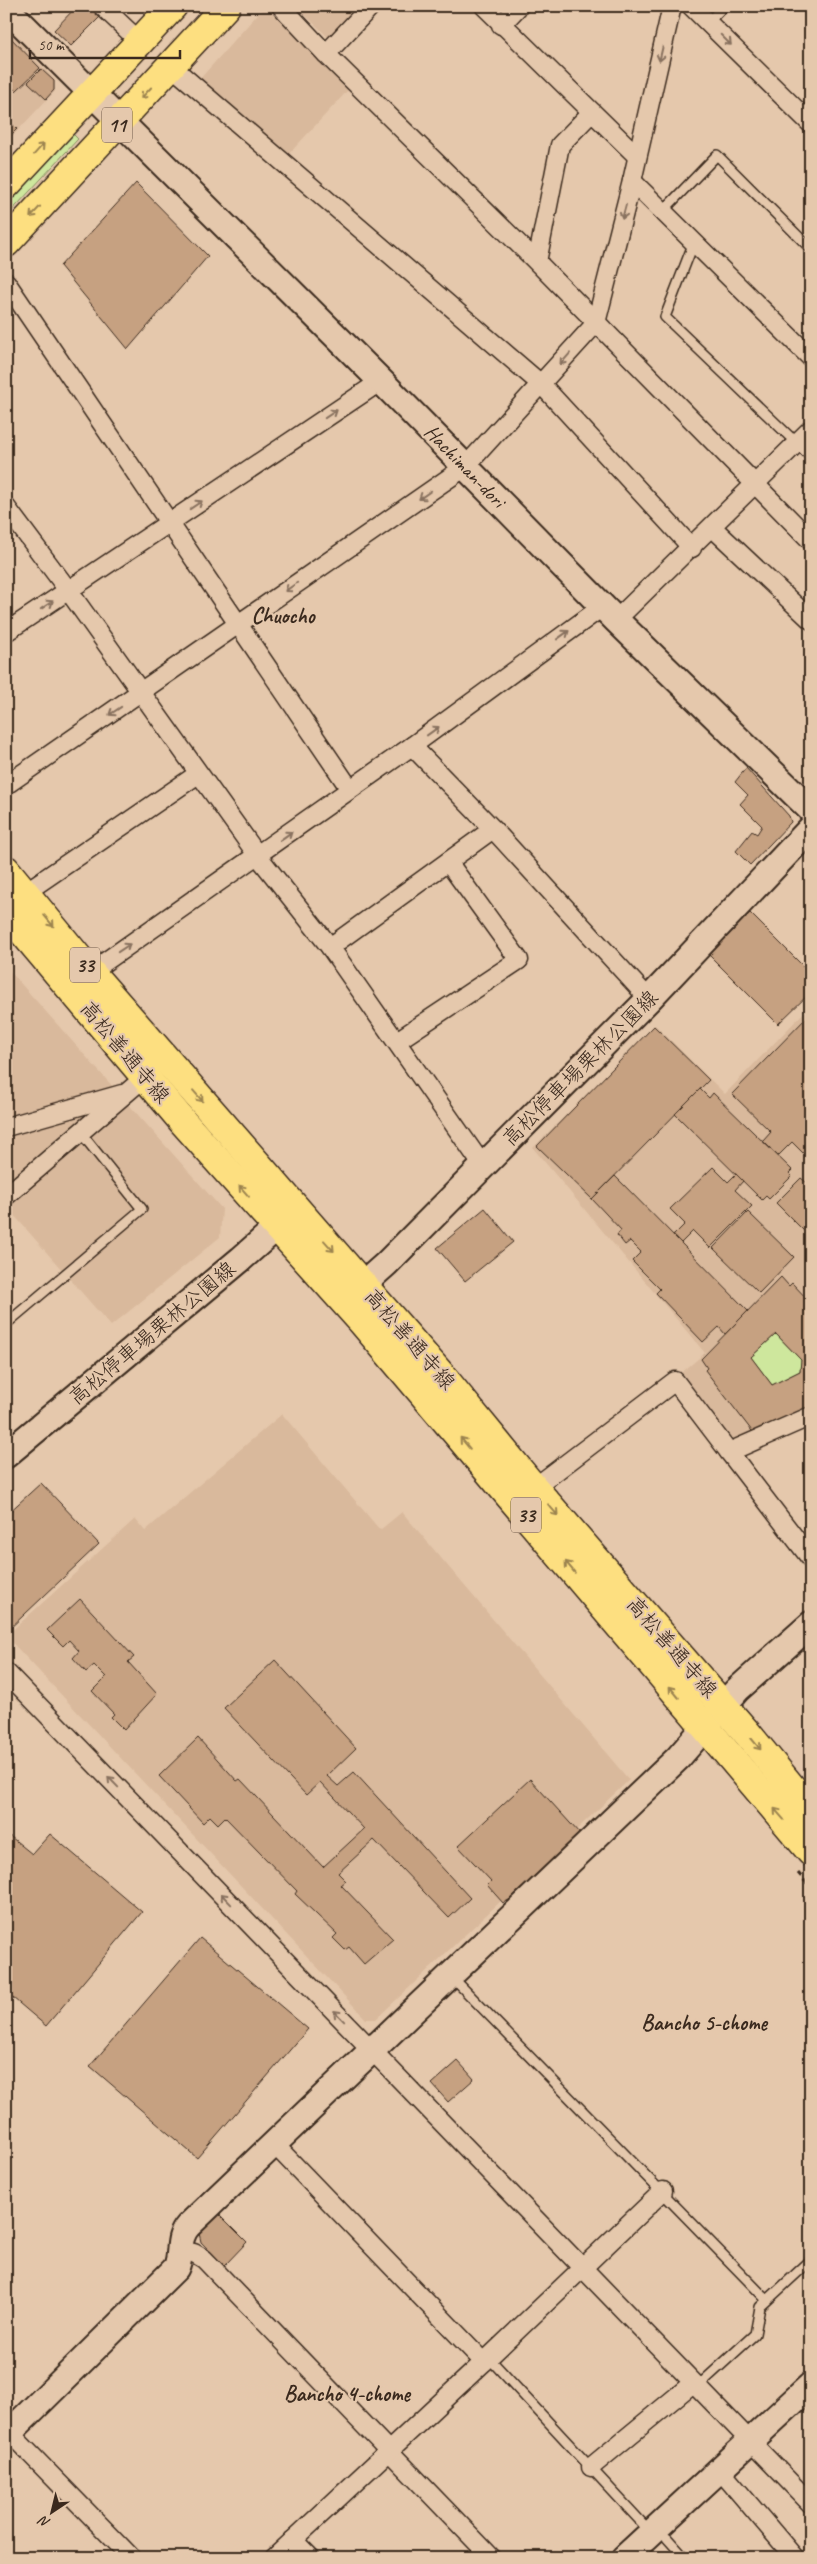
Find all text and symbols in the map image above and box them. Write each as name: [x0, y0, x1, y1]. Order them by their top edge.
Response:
scale bar: [30, 28, 180, 60]
one-way arrow: [720, 34, 732, 47]
text: 50 m: [38, 36, 65, 55]
one-way arrow: [656, 45, 665, 61]
one-way arrow: [140, 87, 152, 100]
road number: 11: [102, 108, 132, 142]
one-way arrow: [33, 143, 45, 156]
one-way arrow: [619, 203, 628, 219]
one-way arrow: [29, 206, 41, 218]
one-way arrow: [559, 352, 570, 365]
one-way arrow: [324, 409, 338, 420]
street label: Hachiman-dori: [419, 419, 513, 515]
one-way arrow: [418, 490, 432, 500]
one-way arrow: [189, 500, 203, 510]
one-way arrow: [284, 582, 298, 592]
one-way arrow: [39, 600, 53, 610]
district label: Chuocho: [251, 602, 317, 630]
one-way arrow: [556, 630, 570, 640]
one-way arrow: [109, 706, 123, 716]
one-way arrow: [426, 726, 439, 737]
one-way arrow: [279, 831, 293, 841]
one-way arrow: [43, 914, 54, 927]
one-way arrow: [116, 943, 130, 953]
road number: 33: [70, 948, 100, 982]
street label: 高松停車場栗林公園線: [497, 985, 663, 1151]
street label: 高松善通寺線: [75, 995, 175, 1109]
one-way arrow: [192, 1089, 204, 1102]
one-way arrow: [239, 1185, 250, 1198]
one-way arrow: [323, 1240, 335, 1253]
street label: 高松停車場栗林公園線: [63, 1256, 241, 1410]
street label: 高松善通寺線: [359, 1283, 461, 1395]
one-way arrow: [460, 1437, 471, 1450]
road number: 33: [511, 1498, 541, 1532]
one-way arrow: [547, 1504, 559, 1517]
one-way arrow: [564, 1561, 575, 1574]
street label: 高松善通寺線: [621, 1591, 723, 1703]
one-way arrow: [669, 1685, 680, 1698]
one-way arrow: [750, 1737, 761, 1750]
one-way arrow: [107, 1776, 119, 1788]
one-way arrow: [774, 1808, 785, 1821]
one-way arrow: [220, 1893, 232, 1905]
one-way arrow: [333, 2009, 345, 2022]
district label: Bancho 5-chome: [641, 2009, 768, 2037]
district label: Bancho 4-chome: [284, 2380, 412, 2408]
north arrow: [28, 2486, 78, 2536]
text: N: [34, 2511, 53, 2532]

